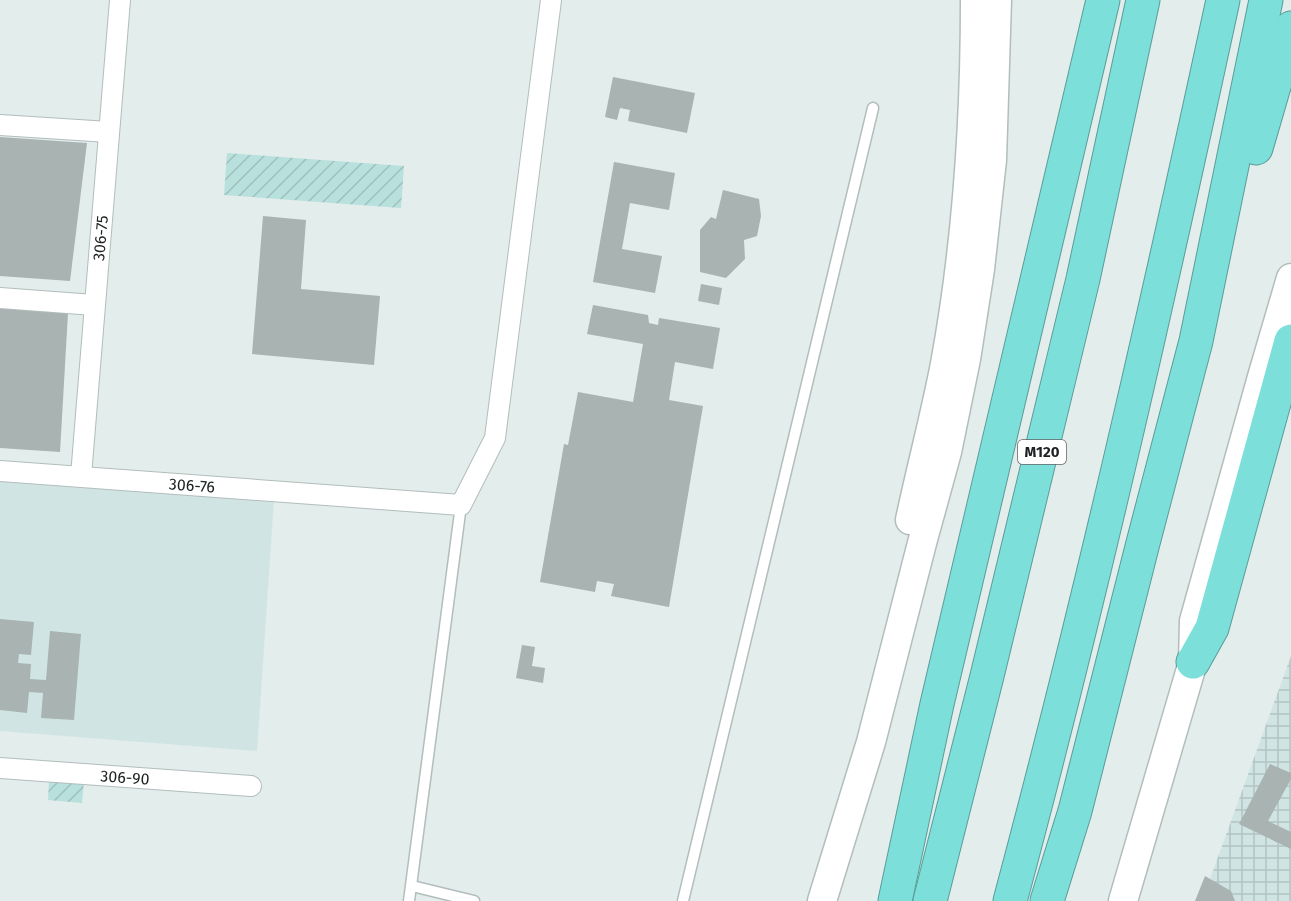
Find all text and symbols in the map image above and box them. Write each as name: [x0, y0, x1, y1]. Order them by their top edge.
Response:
street label: 306-75: [89, 214, 112, 262]
road number: M120: [1018, 440, 1066, 464]
street label: 306-76: [168, 474, 216, 497]
street label: 306-90: [100, 766, 150, 789]

